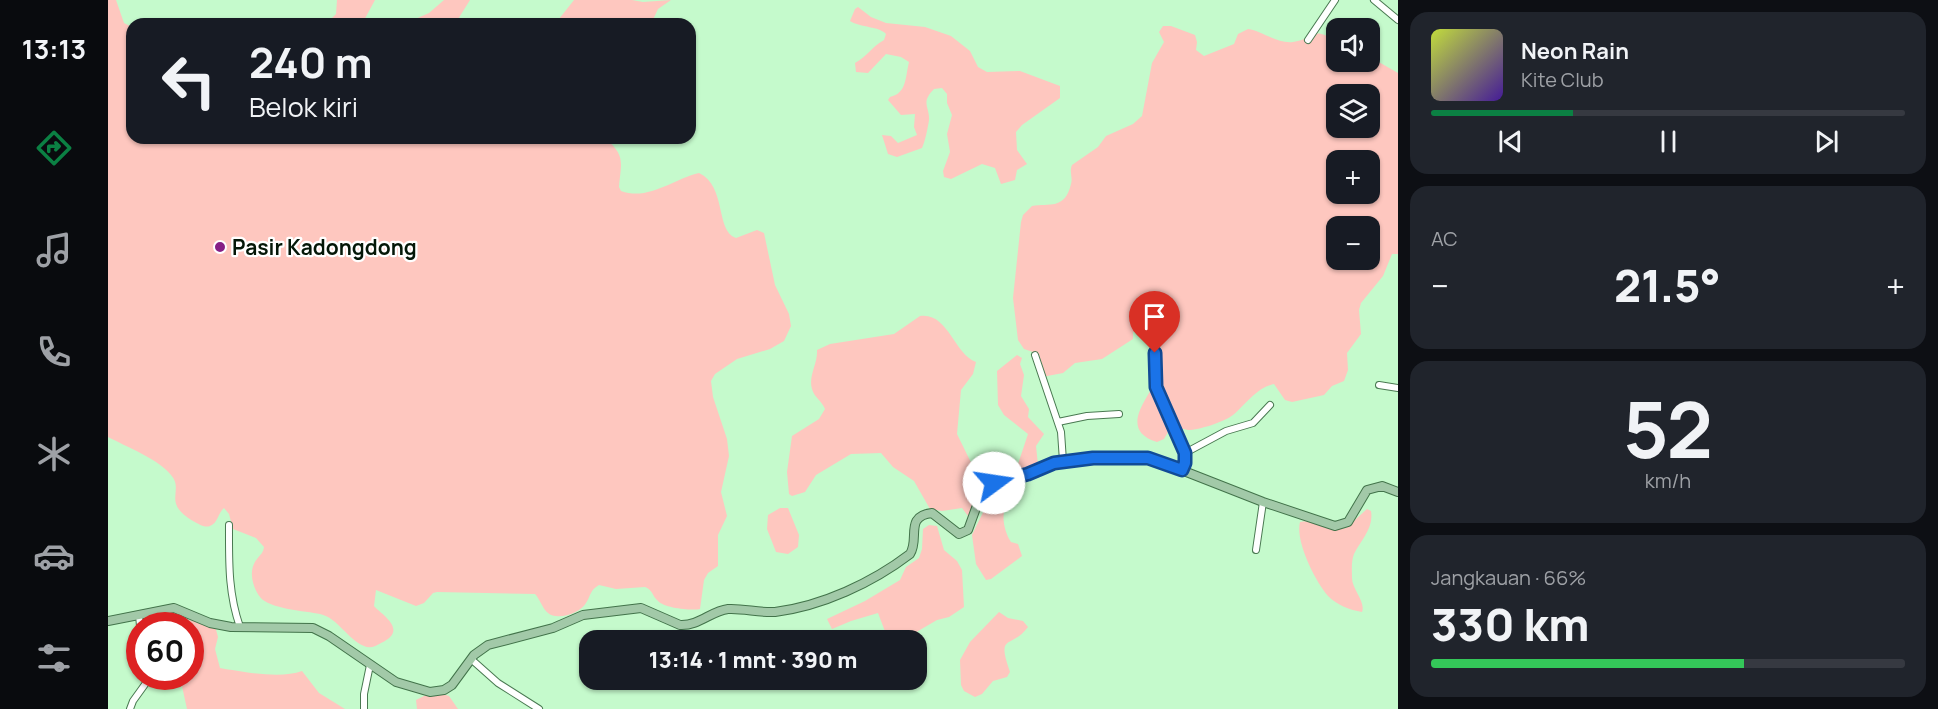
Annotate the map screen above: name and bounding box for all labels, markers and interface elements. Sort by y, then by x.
map controls [1326,18,1380,270]
button: sound [1326,18,1380,72]
text: 13:13 [22,30,86,67]
text: 240 m [249,33,373,91]
text: Neon Rain [1521,36,1629,66]
icon: left [150,42,228,120]
text: Kite Club [1521,66,1604,93]
button: layers [1326,84,1380,138]
text: Belok kiri [249,88,358,125]
icon: previous [1494,125,1527,158]
icon: pause [1652,125,1685,158]
icon: next [1810,125,1843,158]
icon: directions [33,127,75,169]
button: + [1326,150,1380,204]
button: − [1326,216,1380,270]
text: AC [1431,225,1458,252]
icon: music [33,229,75,271]
place label: Pasir Kadongdong [232,233,417,261]
marker: Pasir Kadongdong [213,240,227,254]
text: 21.5° [1614,254,1721,316]
text: − [1431,263,1449,308]
text: + [1886,263,1905,308]
pin [1129,291,1180,353]
icon: arrive [1138,300,1171,333]
icon: phone [33,331,75,373]
text: 52 [1623,375,1713,481]
icon: climate [33,433,75,475]
position arrow [962,451,1026,515]
text: km/h [1645,467,1691,494]
icon: car [33,535,75,577]
text: Jangkauan · 66% [1431,564,1586,591]
text: 330 km [1431,593,1590,655]
speed limit sign: 60 [126,612,204,690]
icon: filters [33,637,75,679]
text: 13:14 · 1 mnt · 390 m [649,645,857,675]

